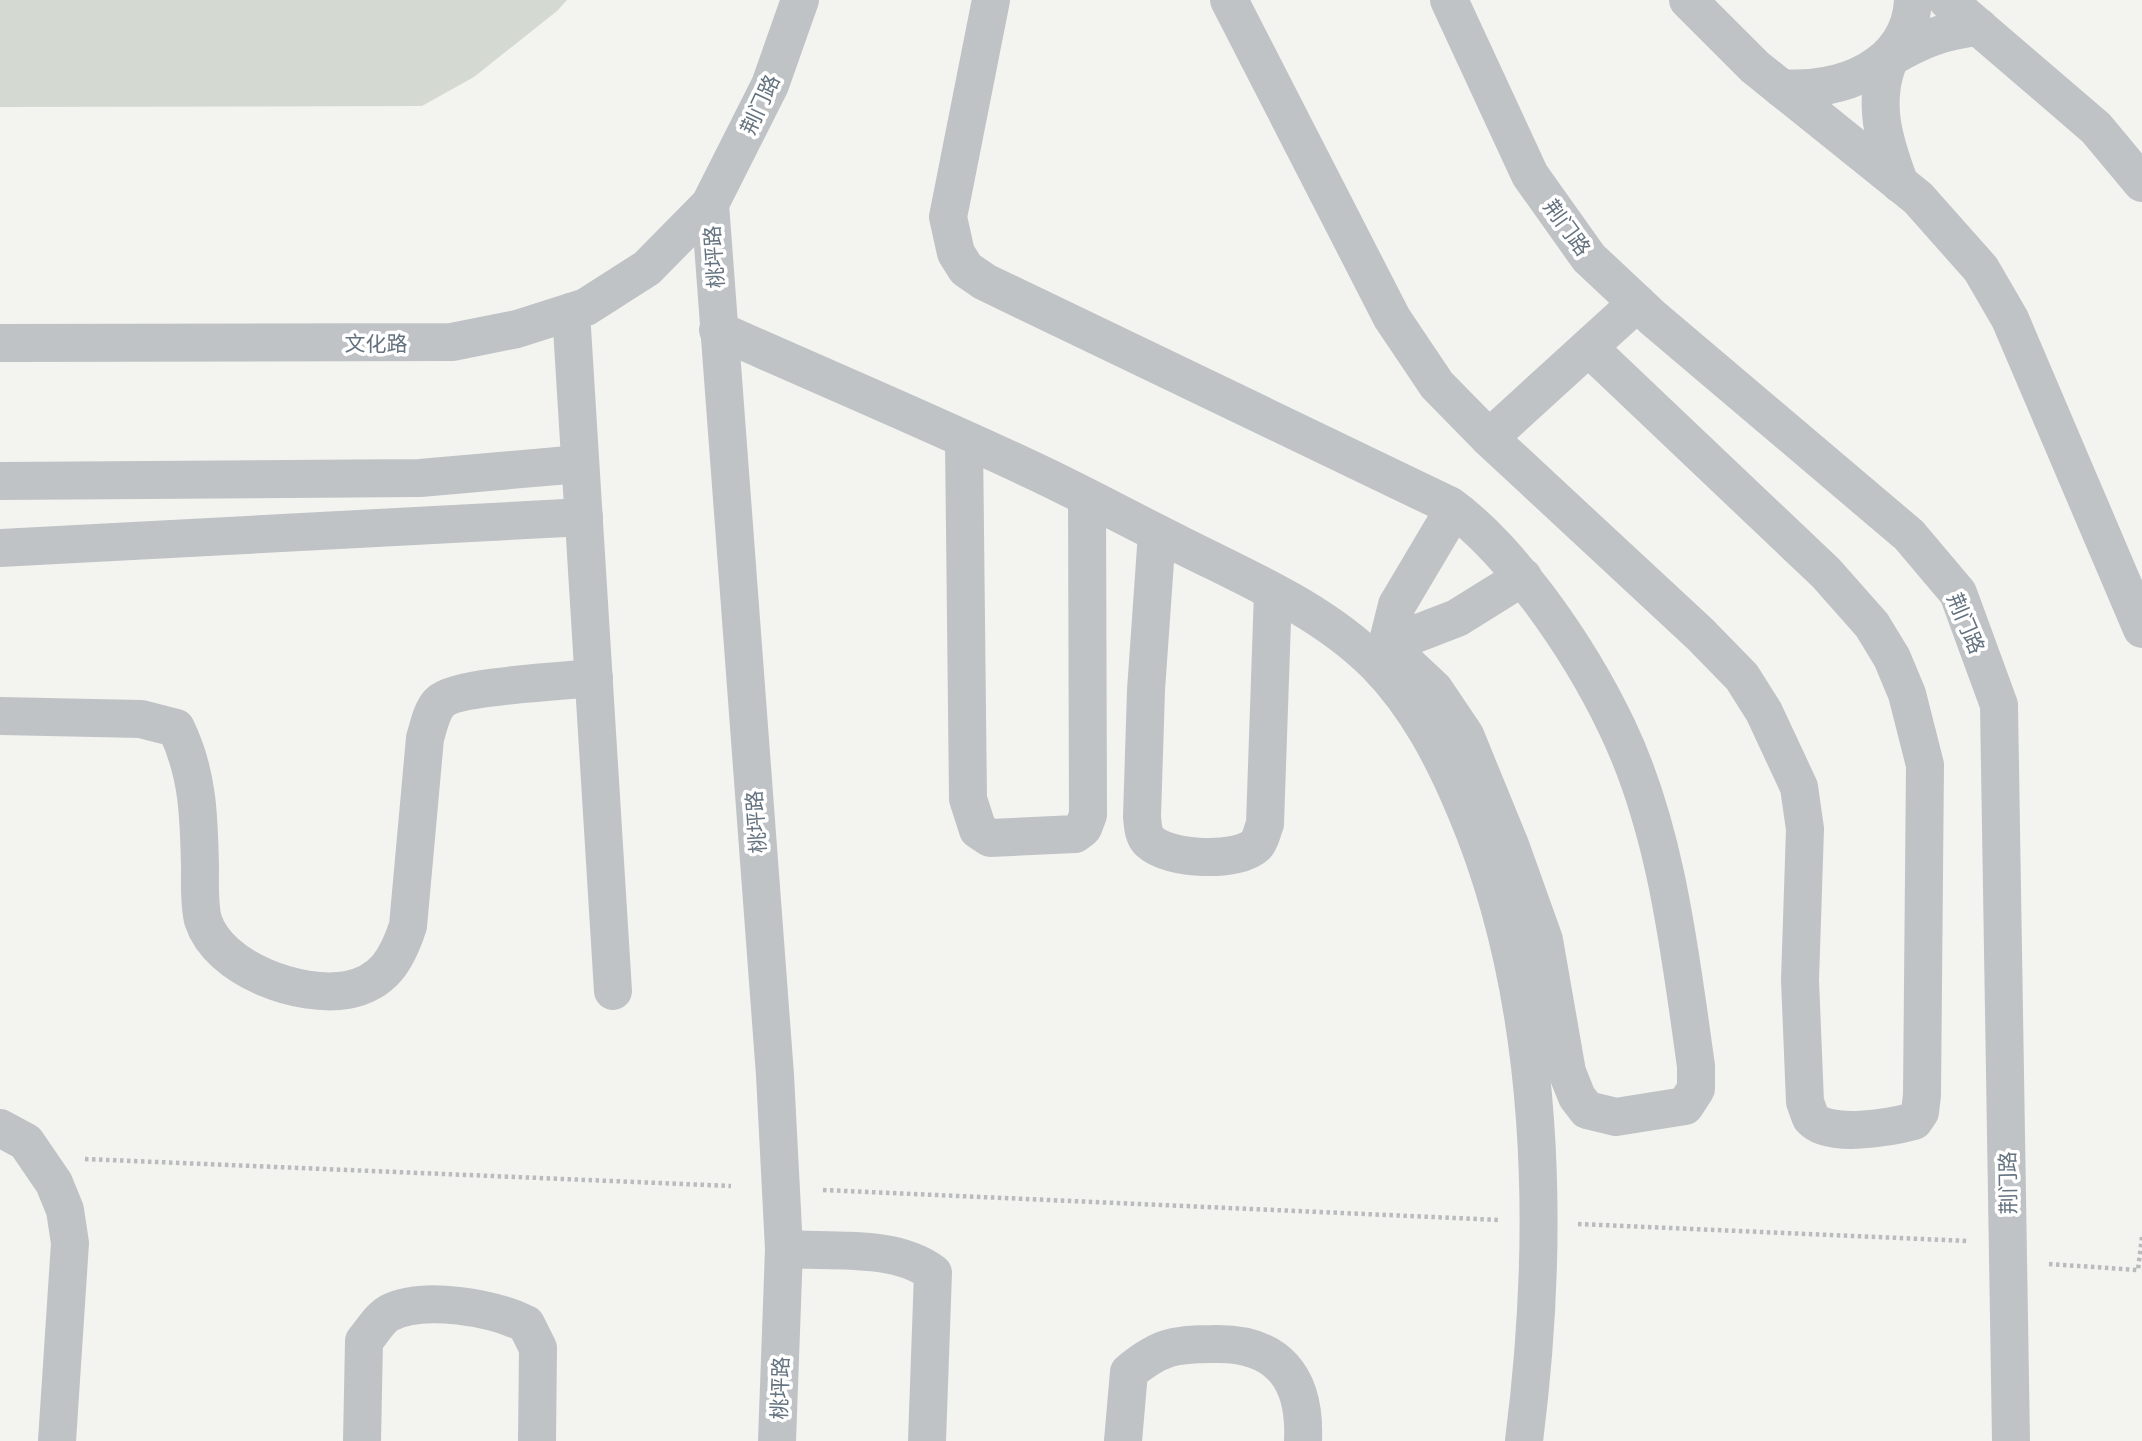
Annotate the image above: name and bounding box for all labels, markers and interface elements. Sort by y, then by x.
street label: 荆门路 [734,70,784,138]
street label: 荆门路 [1539,194,1597,260]
street label: 桃坪路 [698,225,728,289]
street label: 文化路 [345,330,408,355]
street label: 荆门路 [1943,589,1991,657]
street label: 桃坪路 [740,790,770,854]
street label: 荆门路 [1994,1151,2020,1215]
street label: 桃坪路 [765,1356,793,1420]

